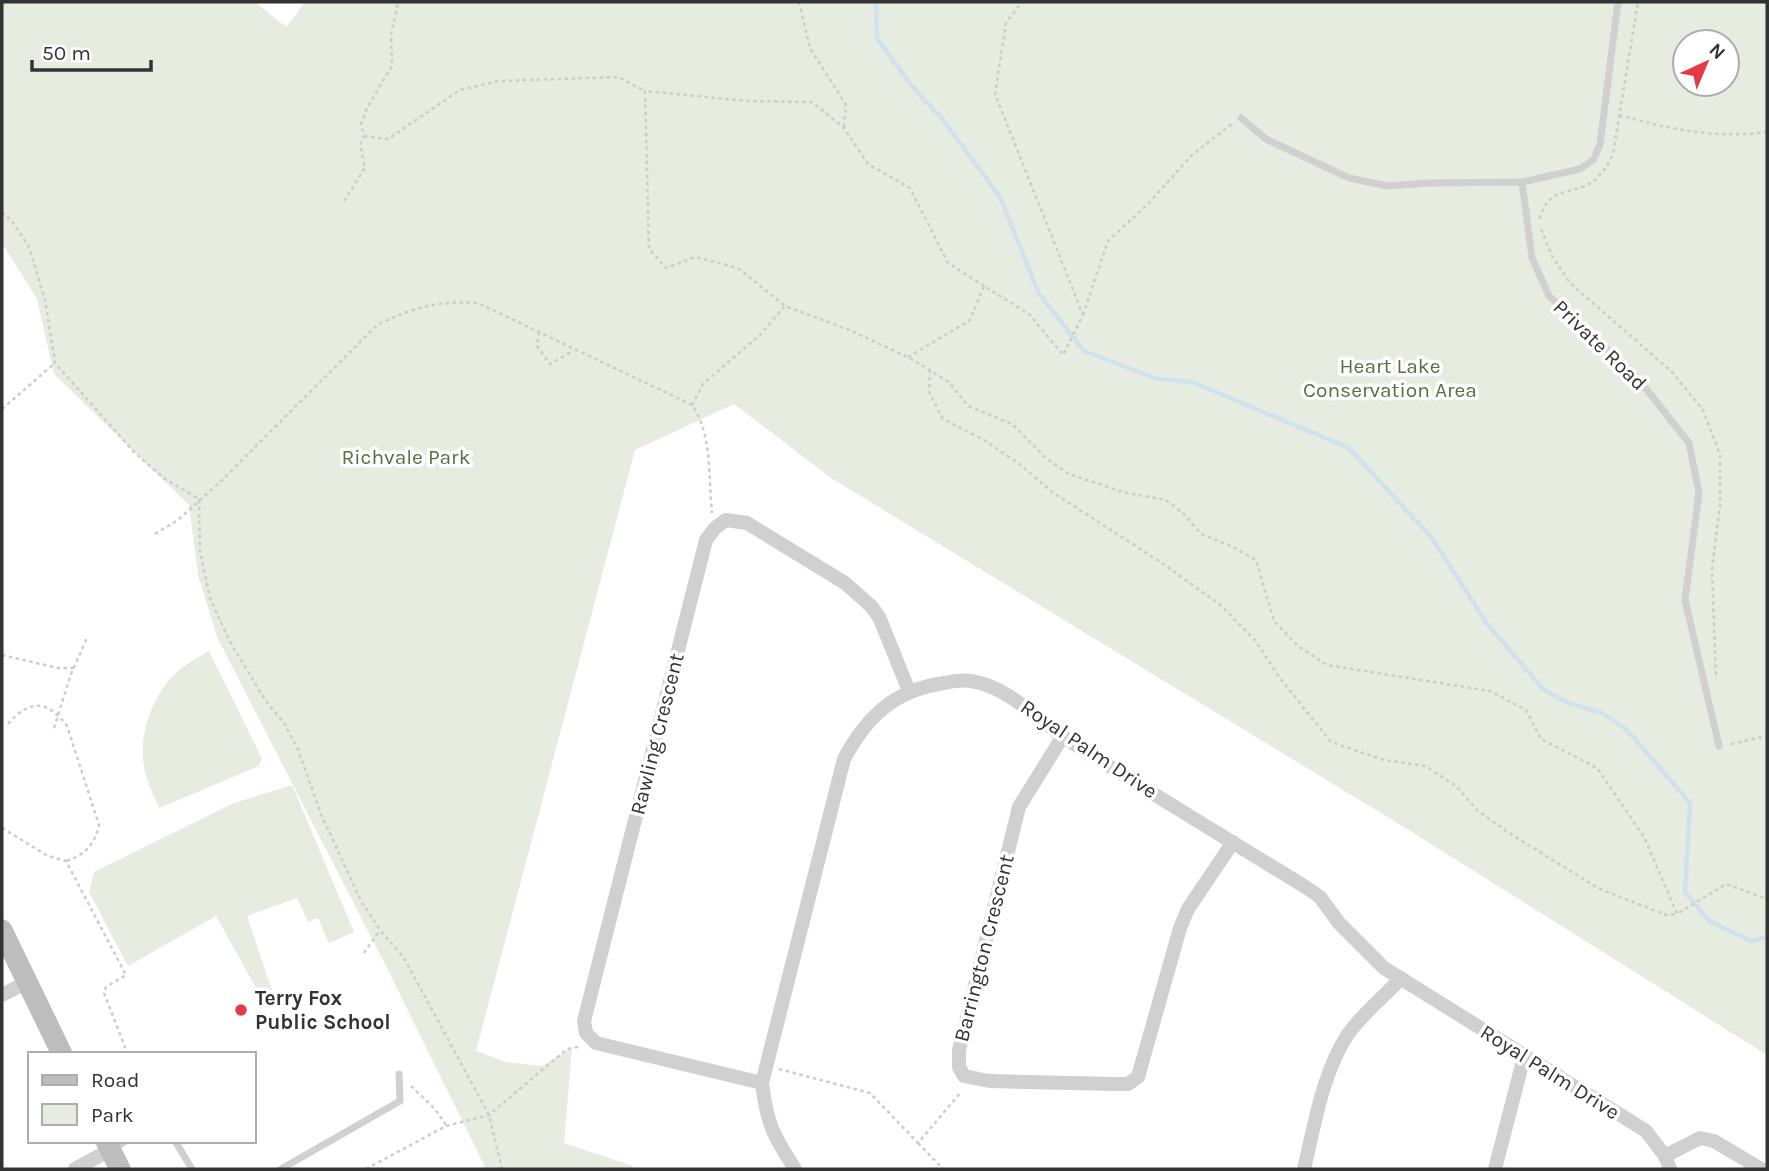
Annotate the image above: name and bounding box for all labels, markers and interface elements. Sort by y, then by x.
scale bar [32,28,150,72]
north arrow [1671,28,1741,98]
text: N [1705,39,1730,64]
text: 50 m [42,41,91,65]
street label: Private Road [1549,295,1651,395]
park label: Heart Lake Conservation Area [1303,354,1477,402]
park label: Richvale Park [341,445,471,469]
street label: Rawling Crescent [625,651,689,817]
street label: Royal Palm Drive [1016,695,1162,803]
street label: Barrington Crescent [949,852,1019,1044]
place label: Terry Fox Public School [255,986,391,1034]
marker: Terry Fox Public School [233,1002,249,1018]
street label: Royal Palm Drive [1476,1020,1624,1124]
legend [28,1052,256,1143]
text: Road [91,1068,139,1092]
text: Park [91,1103,134,1127]

